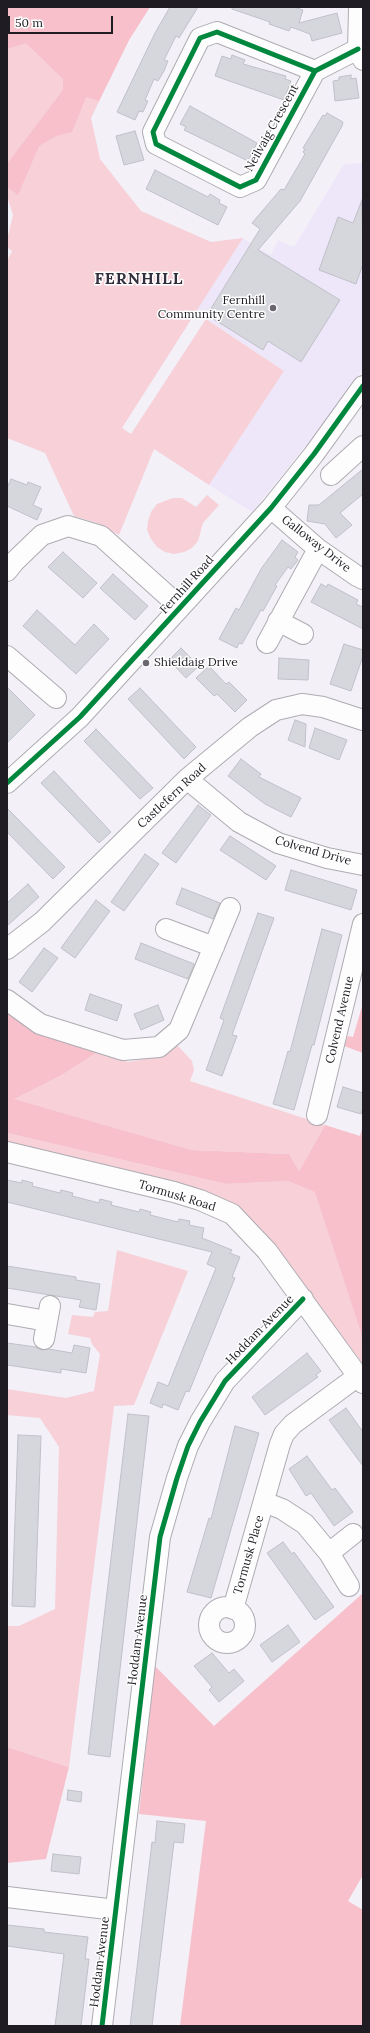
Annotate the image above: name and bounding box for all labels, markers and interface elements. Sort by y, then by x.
scale bar [10,8,115,34]
text: 50 m [15,15,43,30]
street label: Neilvaig Crescent [242,82,302,174]
district label: FERNHILL [95,269,183,289]
place label: Fernhill Community Centre [158,294,265,322]
marker: Fernhill Community Centre [268,303,278,313]
street label: Galloway Drive [279,513,353,575]
street label: Fernhill Road [157,553,217,617]
place label: Shieldaig Drive [154,656,238,670]
marker: Shieldaig Drive [141,658,151,668]
street label: Castlefern Road [135,761,209,831]
street label: Colvend Drive [273,833,353,869]
street label: Colvend Avenue [323,975,357,1065]
street label: Tormusk Road [137,1177,217,1215]
street label: Hoddam Avenue [223,1292,297,1368]
street label: Tormusk Place [231,1514,267,1596]
street label: Hoddam Avenue [125,1594,151,1686]
street label: Hoddam Avenue [87,1916,113,2008]

